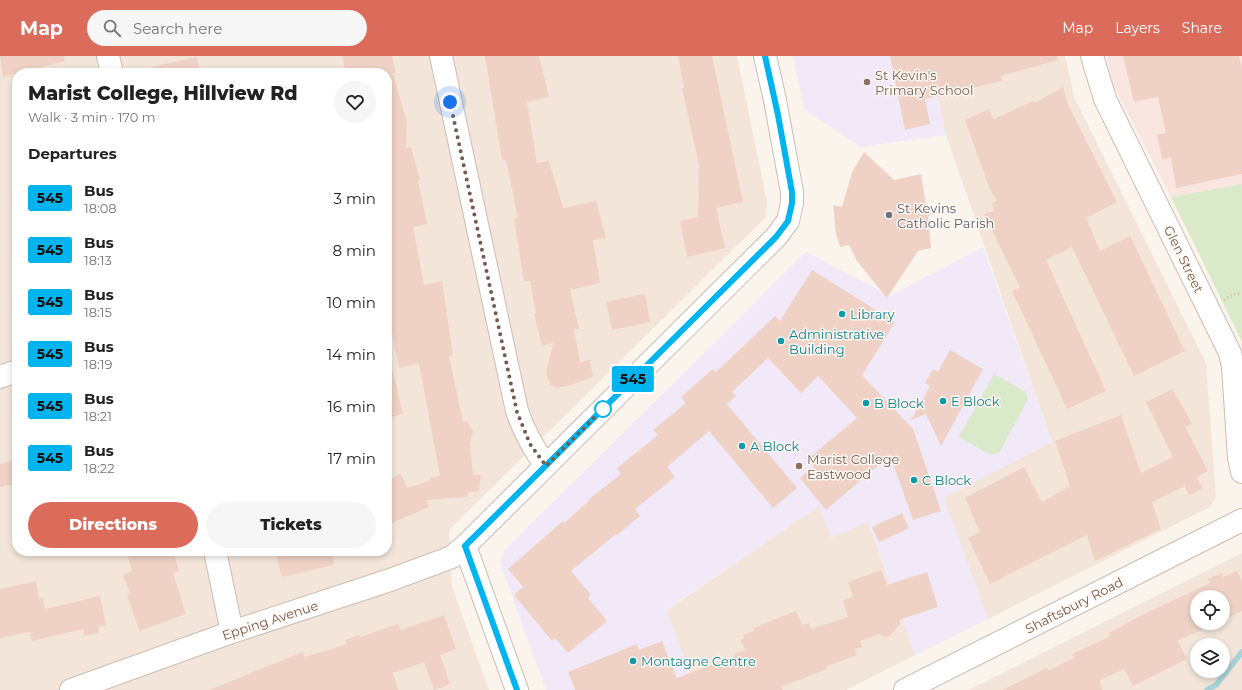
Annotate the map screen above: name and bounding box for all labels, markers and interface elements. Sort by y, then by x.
search box [87,10,367,46]
text: Map [20,17,63,40]
icon: search [101,17,123,39]
text: Search here [133,19,222,38]
text: Map [1062,19,1093,37]
text: Layers [1115,19,1160,37]
text: Share [1182,19,1222,37]
place label: St Kevin's Primary School [875,67,974,98]
marker: St Kevin's Primary School [862,77,872,87]
button: heart [334,81,376,123]
text: Marist College, Hillview Rd [28,82,298,105]
your location [440,92,460,112]
text: Walk · 3 min · 170 m [28,109,156,125]
text: Departures [28,144,117,163]
text: Bus [84,181,114,200]
text: 545 [37,189,63,207]
text: 3 min [334,189,376,208]
text: 18:08 [84,200,117,216]
place label: St Kevins Catholic Parish [897,200,994,231]
marker: St Kevins Catholic Parish [884,210,894,220]
street label: Glen Street [1161,223,1207,295]
text: Bus [84,233,114,252]
text: 545 [37,241,63,259]
text: 8 min [332,241,376,260]
text: 18:13 [84,252,112,268]
text: Bus [84,285,114,304]
text: 545 [37,293,63,311]
text: 10 min [327,293,376,312]
text: 18:15 [84,304,112,320]
place label: Library [850,306,895,322]
marker: Library [837,309,847,319]
place label: Administrative Building [789,326,884,357]
marker: Administrative Building [776,336,786,346]
text: Bus [84,337,114,356]
text: 545 [37,345,63,363]
text: 14 min [327,345,376,364]
text: 18:19 [84,356,112,372]
line badge: 545 [610,366,656,392]
text: 545 [620,370,646,388]
text: Bus [84,389,114,408]
place label: E Block [951,393,1000,409]
place label: B Block [874,395,924,411]
marker: E Block [938,396,948,406]
text: 545 [37,397,63,415]
text: 16 min [327,397,376,416]
marker: B Block [861,398,871,408]
unlabelled marker [594,400,612,418]
text: 18:21 [84,408,112,424]
place label: A Block [750,438,799,454]
text: Bus [84,441,114,460]
marker: A Block [737,441,747,451]
text: 545 [37,449,63,467]
text: 17 min [328,449,376,468]
place label: Marist College Eastwood [807,451,900,482]
text: 18:22 [84,460,115,476]
marker: Marist College Eastwood [794,461,804,471]
place label: C Block [922,472,971,488]
marker: C Block [909,475,919,485]
button: Directions [28,502,198,548]
button: Tickets [206,502,376,548]
street label: Shaftsbury Road [1022,573,1126,637]
map controls [1190,590,1230,678]
button: locate [1190,590,1230,630]
street label: Epping Avenue [220,597,320,643]
button: layers [1190,638,1230,678]
place label: Montagne Centre [641,653,756,669]
marker: Montagne Centre [628,656,638,666]

